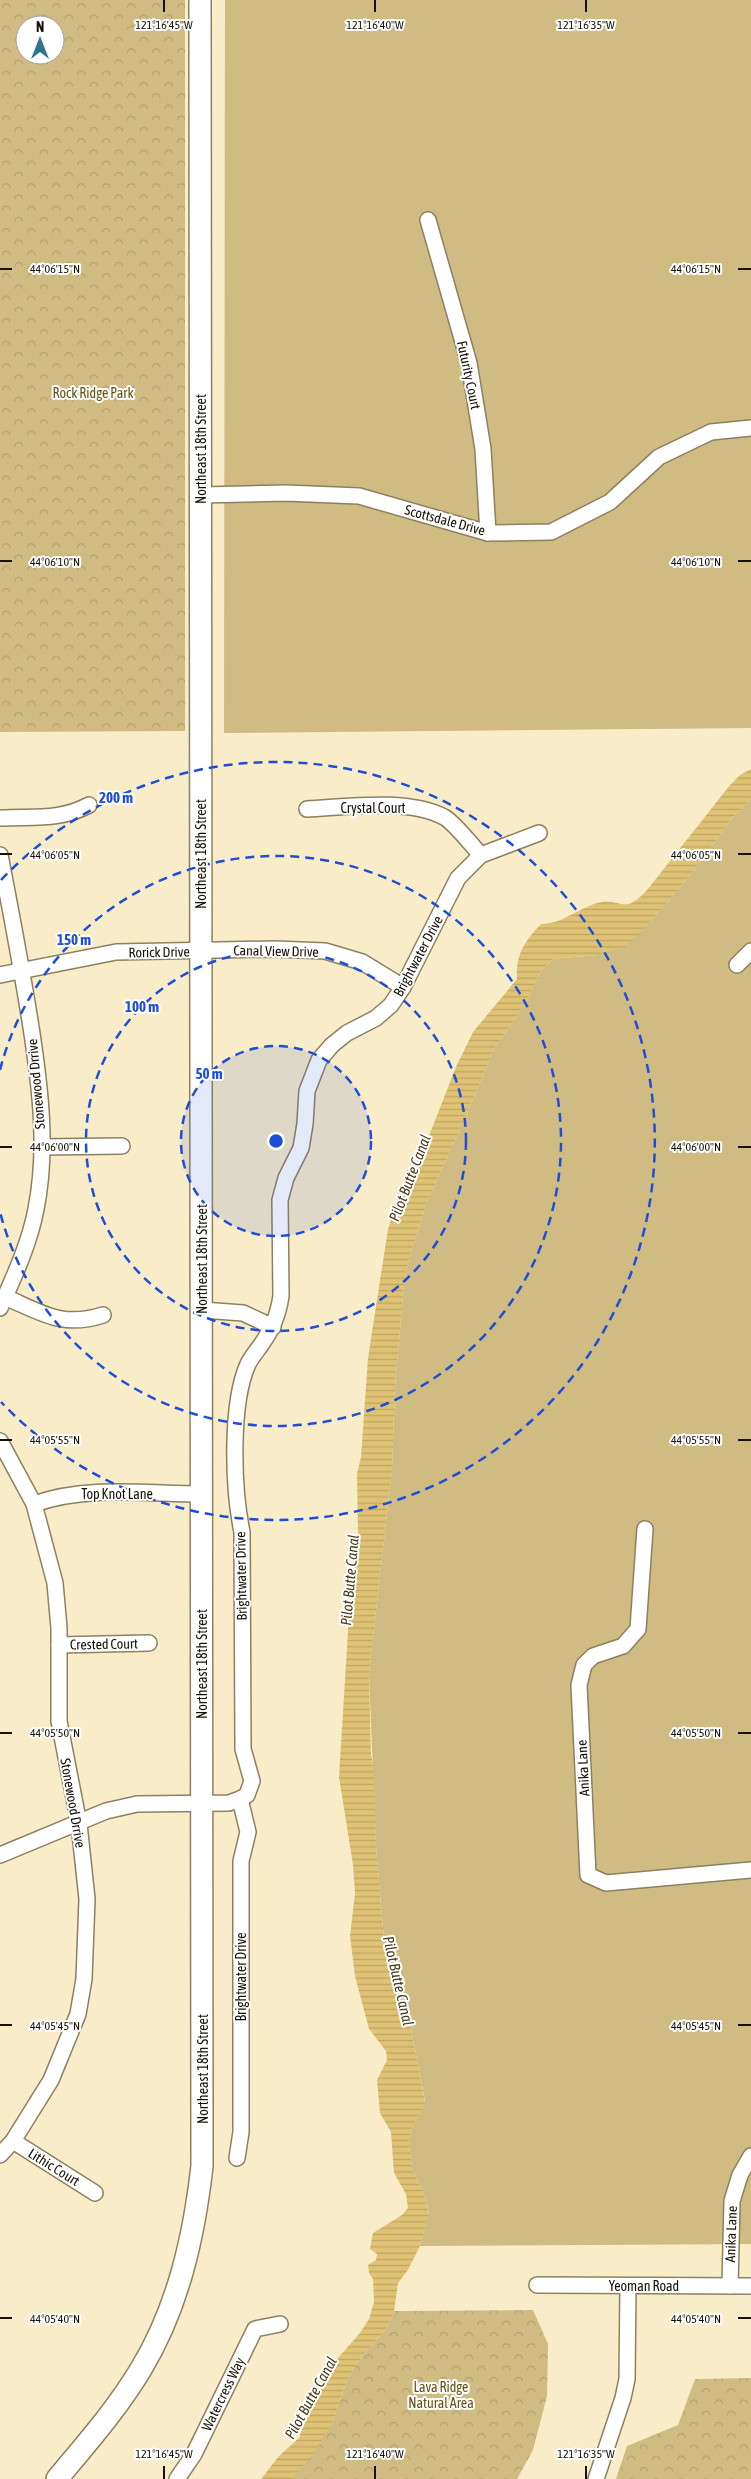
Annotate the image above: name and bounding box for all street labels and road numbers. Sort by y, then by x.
street label: Futurity Court [454,339,484,411]
street label: Northeast 18th Street [193,394,209,504]
street label: Scottsdale Drive [403,502,487,538]
street label: Northeast 18th Street [193,799,209,909]
street label: Crystal Court [341,800,405,816]
street label: Brightwater Drive [390,913,446,999]
street label: Canal View Drive [233,942,319,960]
street label: Rorick Drive [128,943,190,961]
street label: Stonewood Drrive [24,1038,48,1130]
street label: Northeast 18th Street [194,1204,210,1314]
street label: Top Knot Lane [81,1486,153,1502]
street label: Brightwater Drive [232,1531,250,1621]
street label: Northeast 18th Street [194,1609,210,1719]
street label: Crested Court [70,1635,138,1653]
street label: Anika Lane [574,1739,592,1797]
street label: Stonewood Drrive [57,1757,89,1849]
street label: Brightwater Drive [233,1932,249,2022]
street label: Northeast 18th Street [195,2014,211,2124]
street label: Lithic Court [25,2145,83,2189]
street label: Anika Lane [722,2205,740,2263]
street label: Yeoman Road [609,2278,679,2294]
street label: Watercress Way [198,2354,248,2434]

